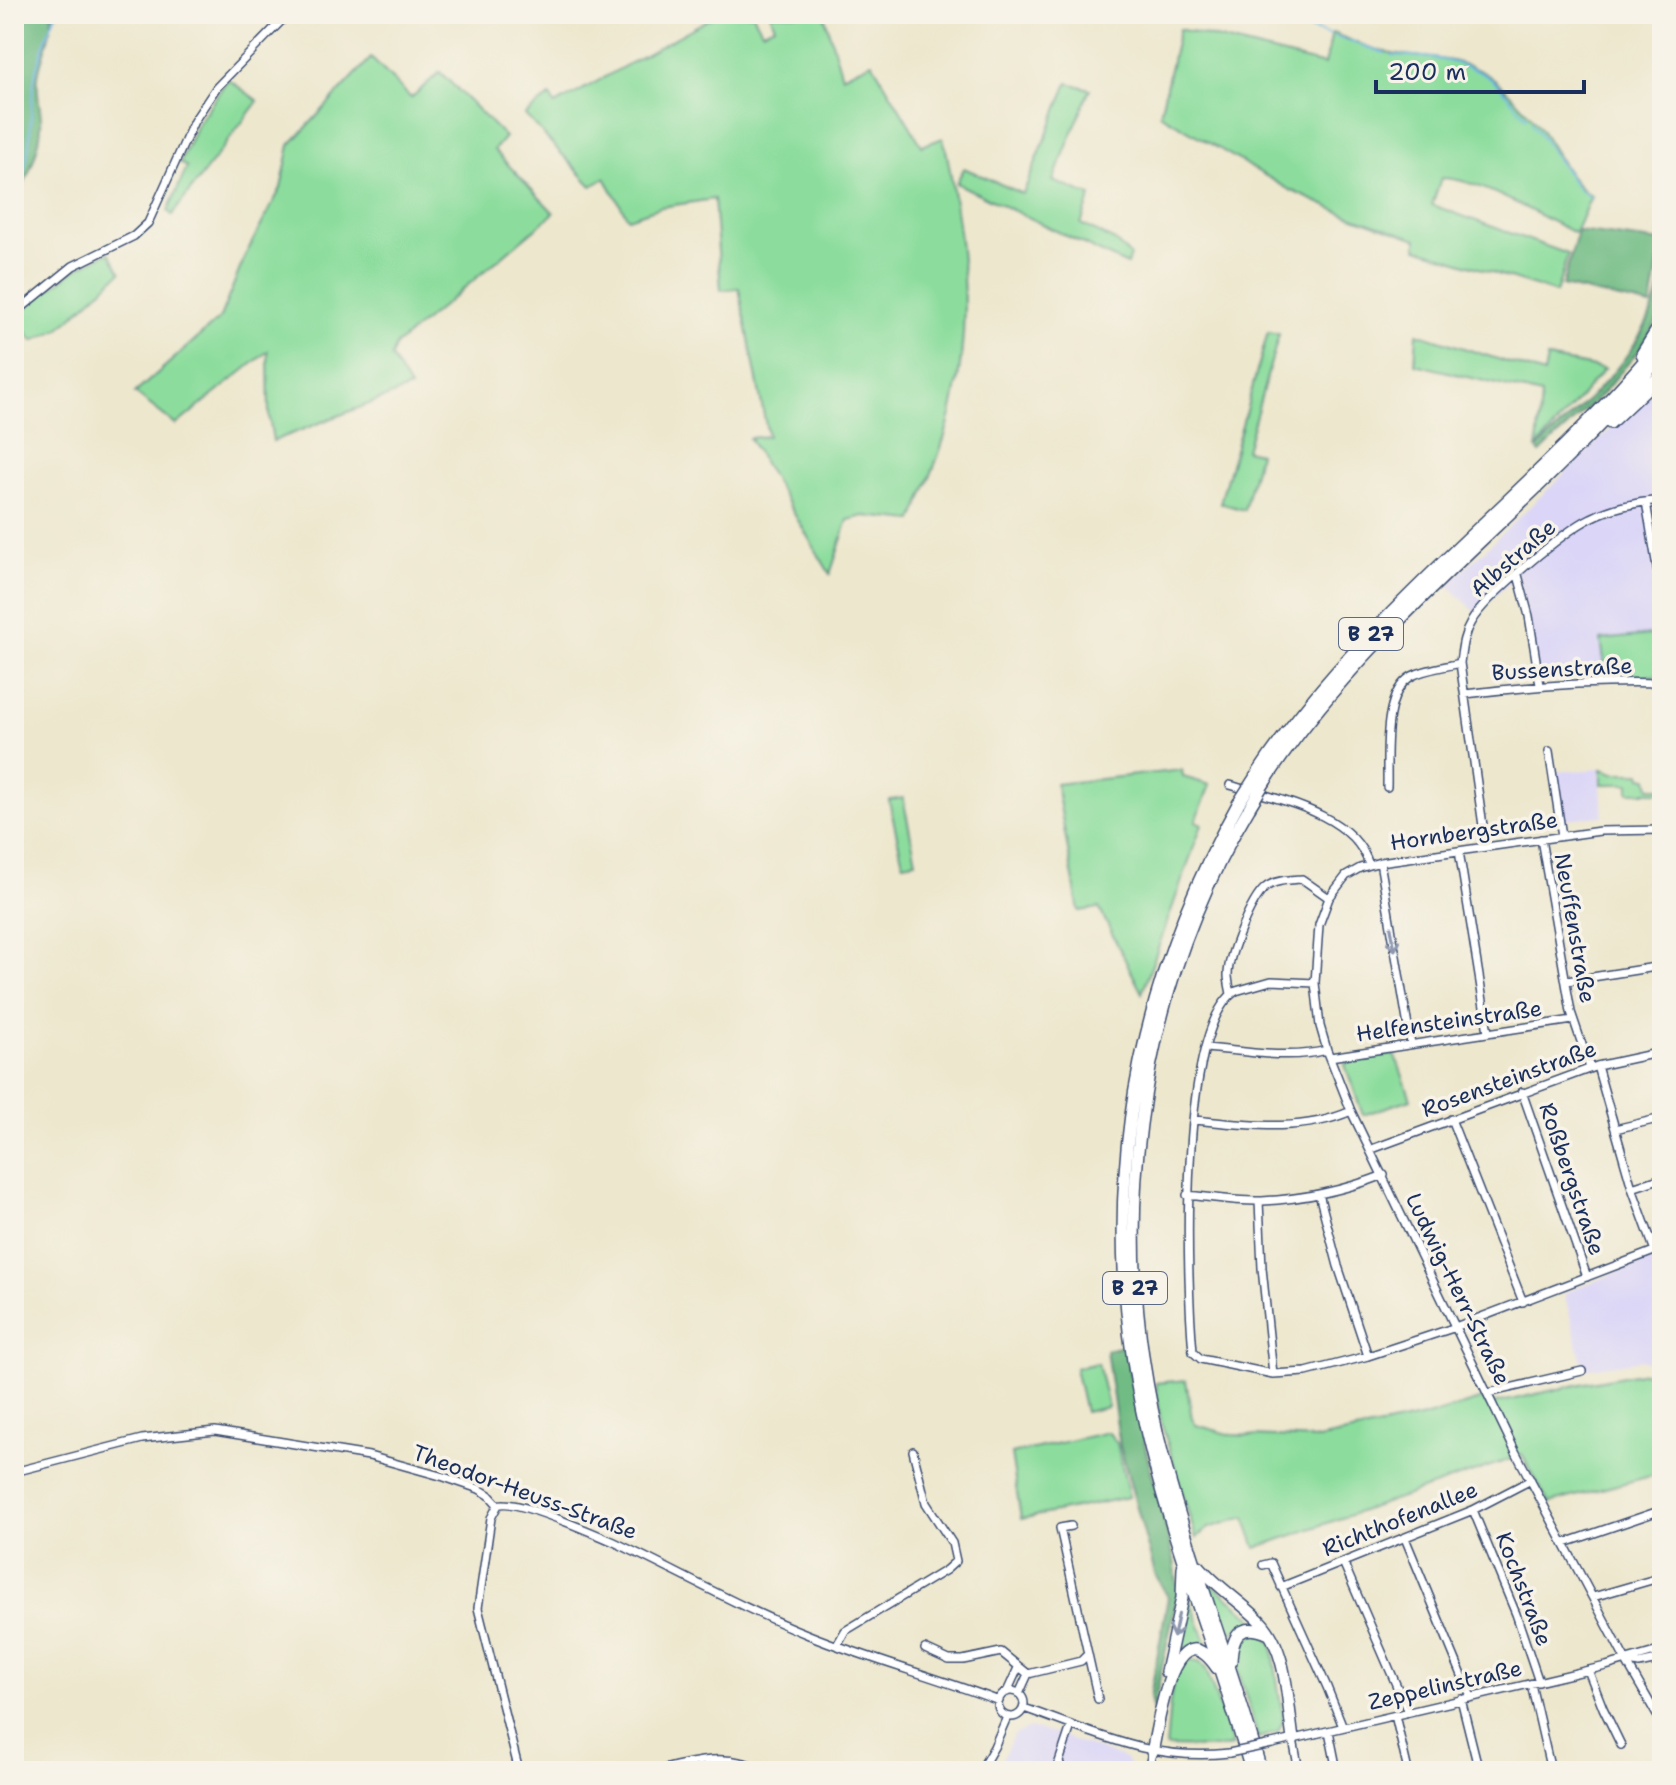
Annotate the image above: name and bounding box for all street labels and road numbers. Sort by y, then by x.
street label: Albstraße [1464,513,1562,603]
road number: B 27 [1339,618,1403,650]
street label: Bussenstraße [1491,651,1633,687]
street label: Hornbergstraße [1388,805,1560,857]
street label: Neuffenstraße [1548,851,1602,1005]
street label: Helfensteinstraße [1354,994,1544,1048]
street label: Rosensteinstraße [1418,1034,1600,1124]
street label: Roßbergstraße [1532,1099,1612,1259]
street label: Ludwig-Herr-Straße [1399,1188,1517,1390]
road number: B 27 [1103,1272,1167,1304]
street label: Theodor-Heuss-Straße [409,1438,641,1546]
street label: Richthofenallee [1318,1475,1482,1563]
street label: Kochstraße [1489,1528,1559,1650]
street label: Zeppelinstraße [1365,1653,1525,1717]

